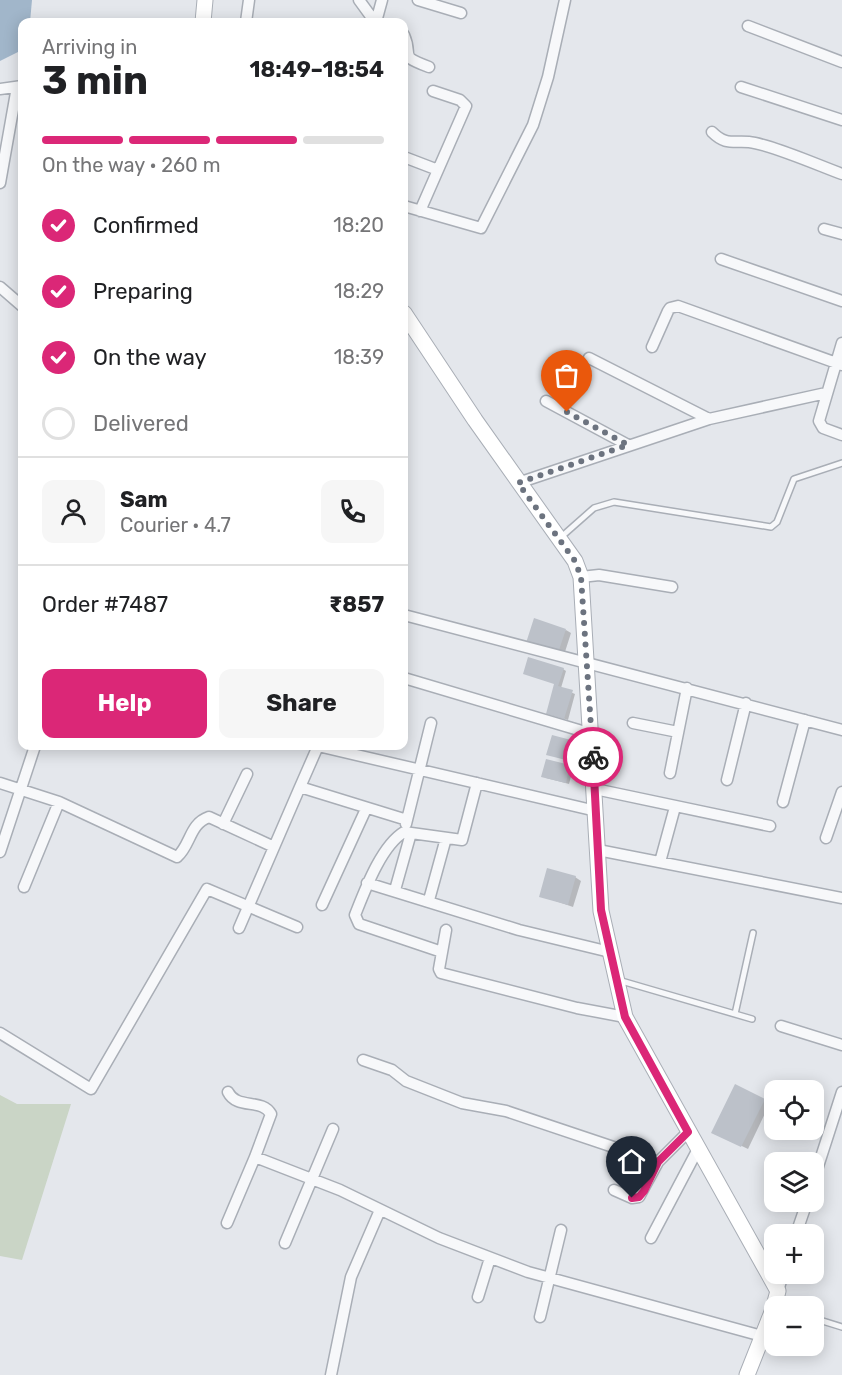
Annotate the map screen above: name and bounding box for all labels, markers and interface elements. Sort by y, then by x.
text: Arriving in [42,35,137,59]
text: 18:49–18:54 [249,56,384,83]
text: 3 min [42,58,148,104]
text: On the way · 260 m [42,153,220,177]
icon: check [42,209,75,242]
text: Confirmed [93,212,199,239]
text: 18:20 [333,213,384,237]
icon: check [42,275,75,308]
text: Preparing [93,278,193,305]
text: 18:29 [334,279,384,303]
icon: check [42,341,75,374]
text: On the way [93,344,207,371]
text: 18:39 [334,345,384,369]
pin [541,350,592,412]
icon: bag [550,359,583,392]
text: Delivered [93,410,189,437]
button: person [42,480,105,543]
button: phone [321,480,384,543]
text: Sam [120,486,168,513]
text: Courier · 4.7 [120,513,231,537]
text: Order #7487 [42,591,168,618]
text: ₹857 [329,591,384,618]
button: Help [42,669,207,738]
button: Share [219,669,384,738]
courier [563,727,623,787]
icon: bike [577,741,610,774]
map controls [764,1080,824,1356]
button: locate [764,1080,824,1140]
pin [606,1136,657,1198]
icon: home [615,1145,648,1178]
button: layers [764,1152,824,1212]
button: + [764,1224,824,1284]
button: − [764,1296,824,1356]

